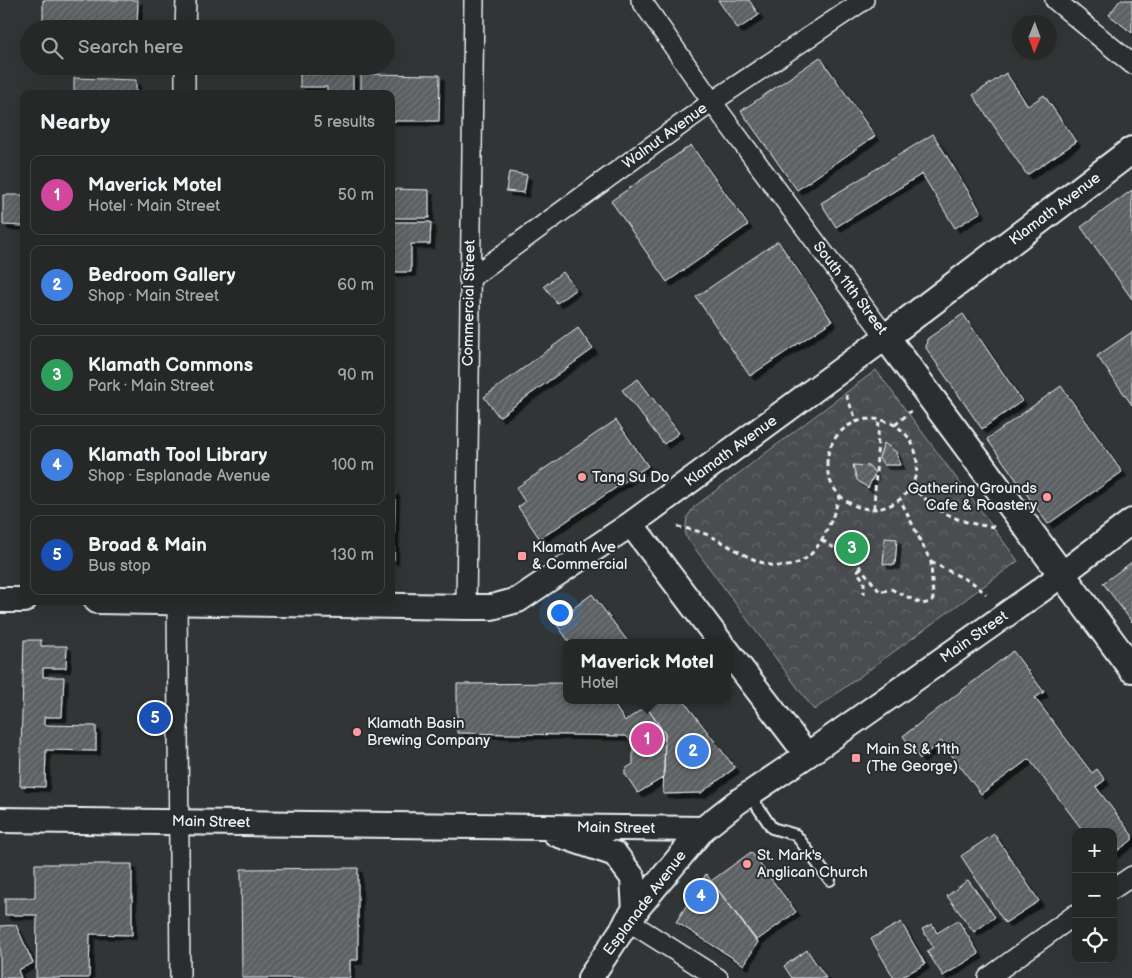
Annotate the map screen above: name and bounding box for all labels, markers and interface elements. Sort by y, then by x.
north arrow [1012,15,1057,60]
search box [20,20,395,75]
icon: search [38,34,66,62]
text: Search here [78,36,183,59]
street label: Walnut Avenue [619,99,711,173]
text: Nearby [40,110,110,135]
text: 5 results [313,113,375,132]
street label: Klamath Avenue [1006,168,1105,250]
text: Maverick Motel [88,174,222,197]
text: 1 [54,186,60,205]
text: 50 m [338,186,374,205]
text: Hotel · Main Street [88,197,220,216]
street label: South 11th Street [809,237,892,339]
street label: Commercial Street [458,239,480,366]
text: Bedroom Gallery [88,264,236,287]
text: 2 [52,276,62,295]
text: 60 m [337,276,374,295]
text: Shop · Main Street [88,287,219,306]
text: Klamath Commons [88,354,253,377]
text: 3 [52,366,62,385]
text: 90 m [338,366,374,385]
text: Park · Main Street [88,377,214,396]
street label: Klamath Avenue [681,411,781,491]
text: Klamath Tool Library [88,444,267,467]
text: 4 [52,456,62,475]
text: 100 m [331,456,374,475]
text: Shop · Esplanade Avenue [88,467,270,486]
place label: Tang Su Do [592,468,670,487]
marker: Tang Su Do [576,471,588,483]
place label: Gathering Grounds Cafe & Roastery [908,479,1038,515]
marker: Gathering Grounds Cafe & Roastery [1041,491,1053,503]
pin: 3 [836,529,868,567]
text: Broad & Main [88,534,207,557]
place label: Klamath Ave & Commercial [532,538,627,574]
text: 5 [52,546,62,565]
text: 130 m [331,546,374,565]
marker: Klamath Ave & Commercial [516,550,528,562]
text: Bus stop [88,557,151,576]
your location [547,600,573,626]
street label: Main Street [936,607,1012,667]
popup [563,639,731,704]
text: Maverick Motel [580,651,714,674]
text: Hotel [580,674,618,693]
pin: 5 [139,699,171,737]
place label: Klamath Basin Brewing Company [367,714,490,750]
pin: 1 [631,720,663,758]
marker: Klamath Basin Brewing Company [351,726,363,738]
pin: 2 [677,732,709,770]
place label: Main St & 11th (The George) [866,740,959,776]
marker: Main St & 11th (The George) [850,752,862,764]
street label: Main Street [172,812,251,832]
street label: Main Street [577,818,656,838]
map controls [1072,828,1117,963]
button: + [1072,828,1117,873]
place label: St. Mark's Anglican Church [757,846,868,882]
street label: Esplanade Avenue [599,847,691,959]
marker: St. Mark's Anglican Church [741,858,753,870]
button: − [1072,873,1117,918]
pin: 4 [685,877,717,915]
button: locate [1072,918,1117,963]

